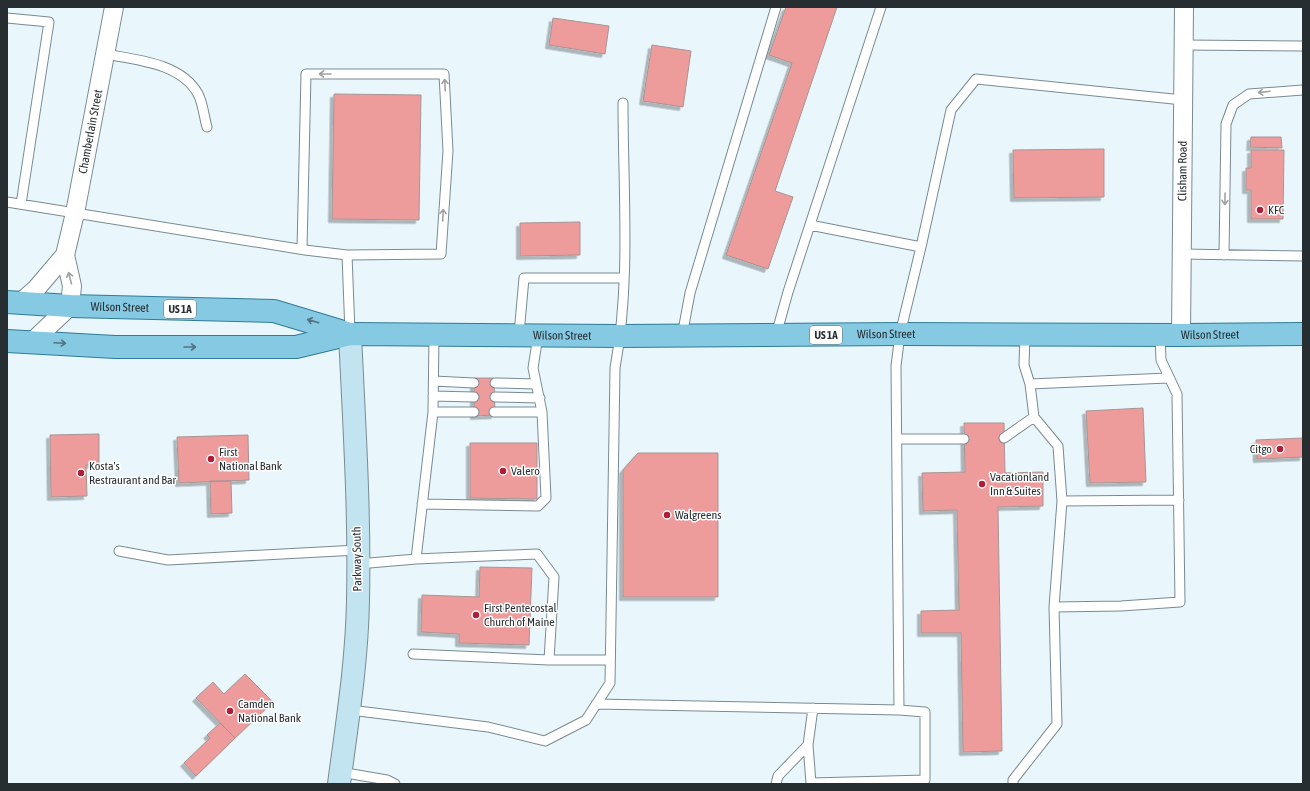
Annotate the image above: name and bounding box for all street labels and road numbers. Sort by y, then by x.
street label: Chamberlain Street [76,88,105,175]
street label: Clisham Road [1175,141,1190,201]
street label: Wilson Street [90,300,150,315]
road number: US 1A [164,300,196,318]
road number: US 1A [810,326,842,344]
street label: Wilson Street [857,327,916,341]
street label: Wilson Street [533,328,592,343]
street label: Wilson Street [1181,328,1240,342]
street label: Parkway South [349,526,365,592]

